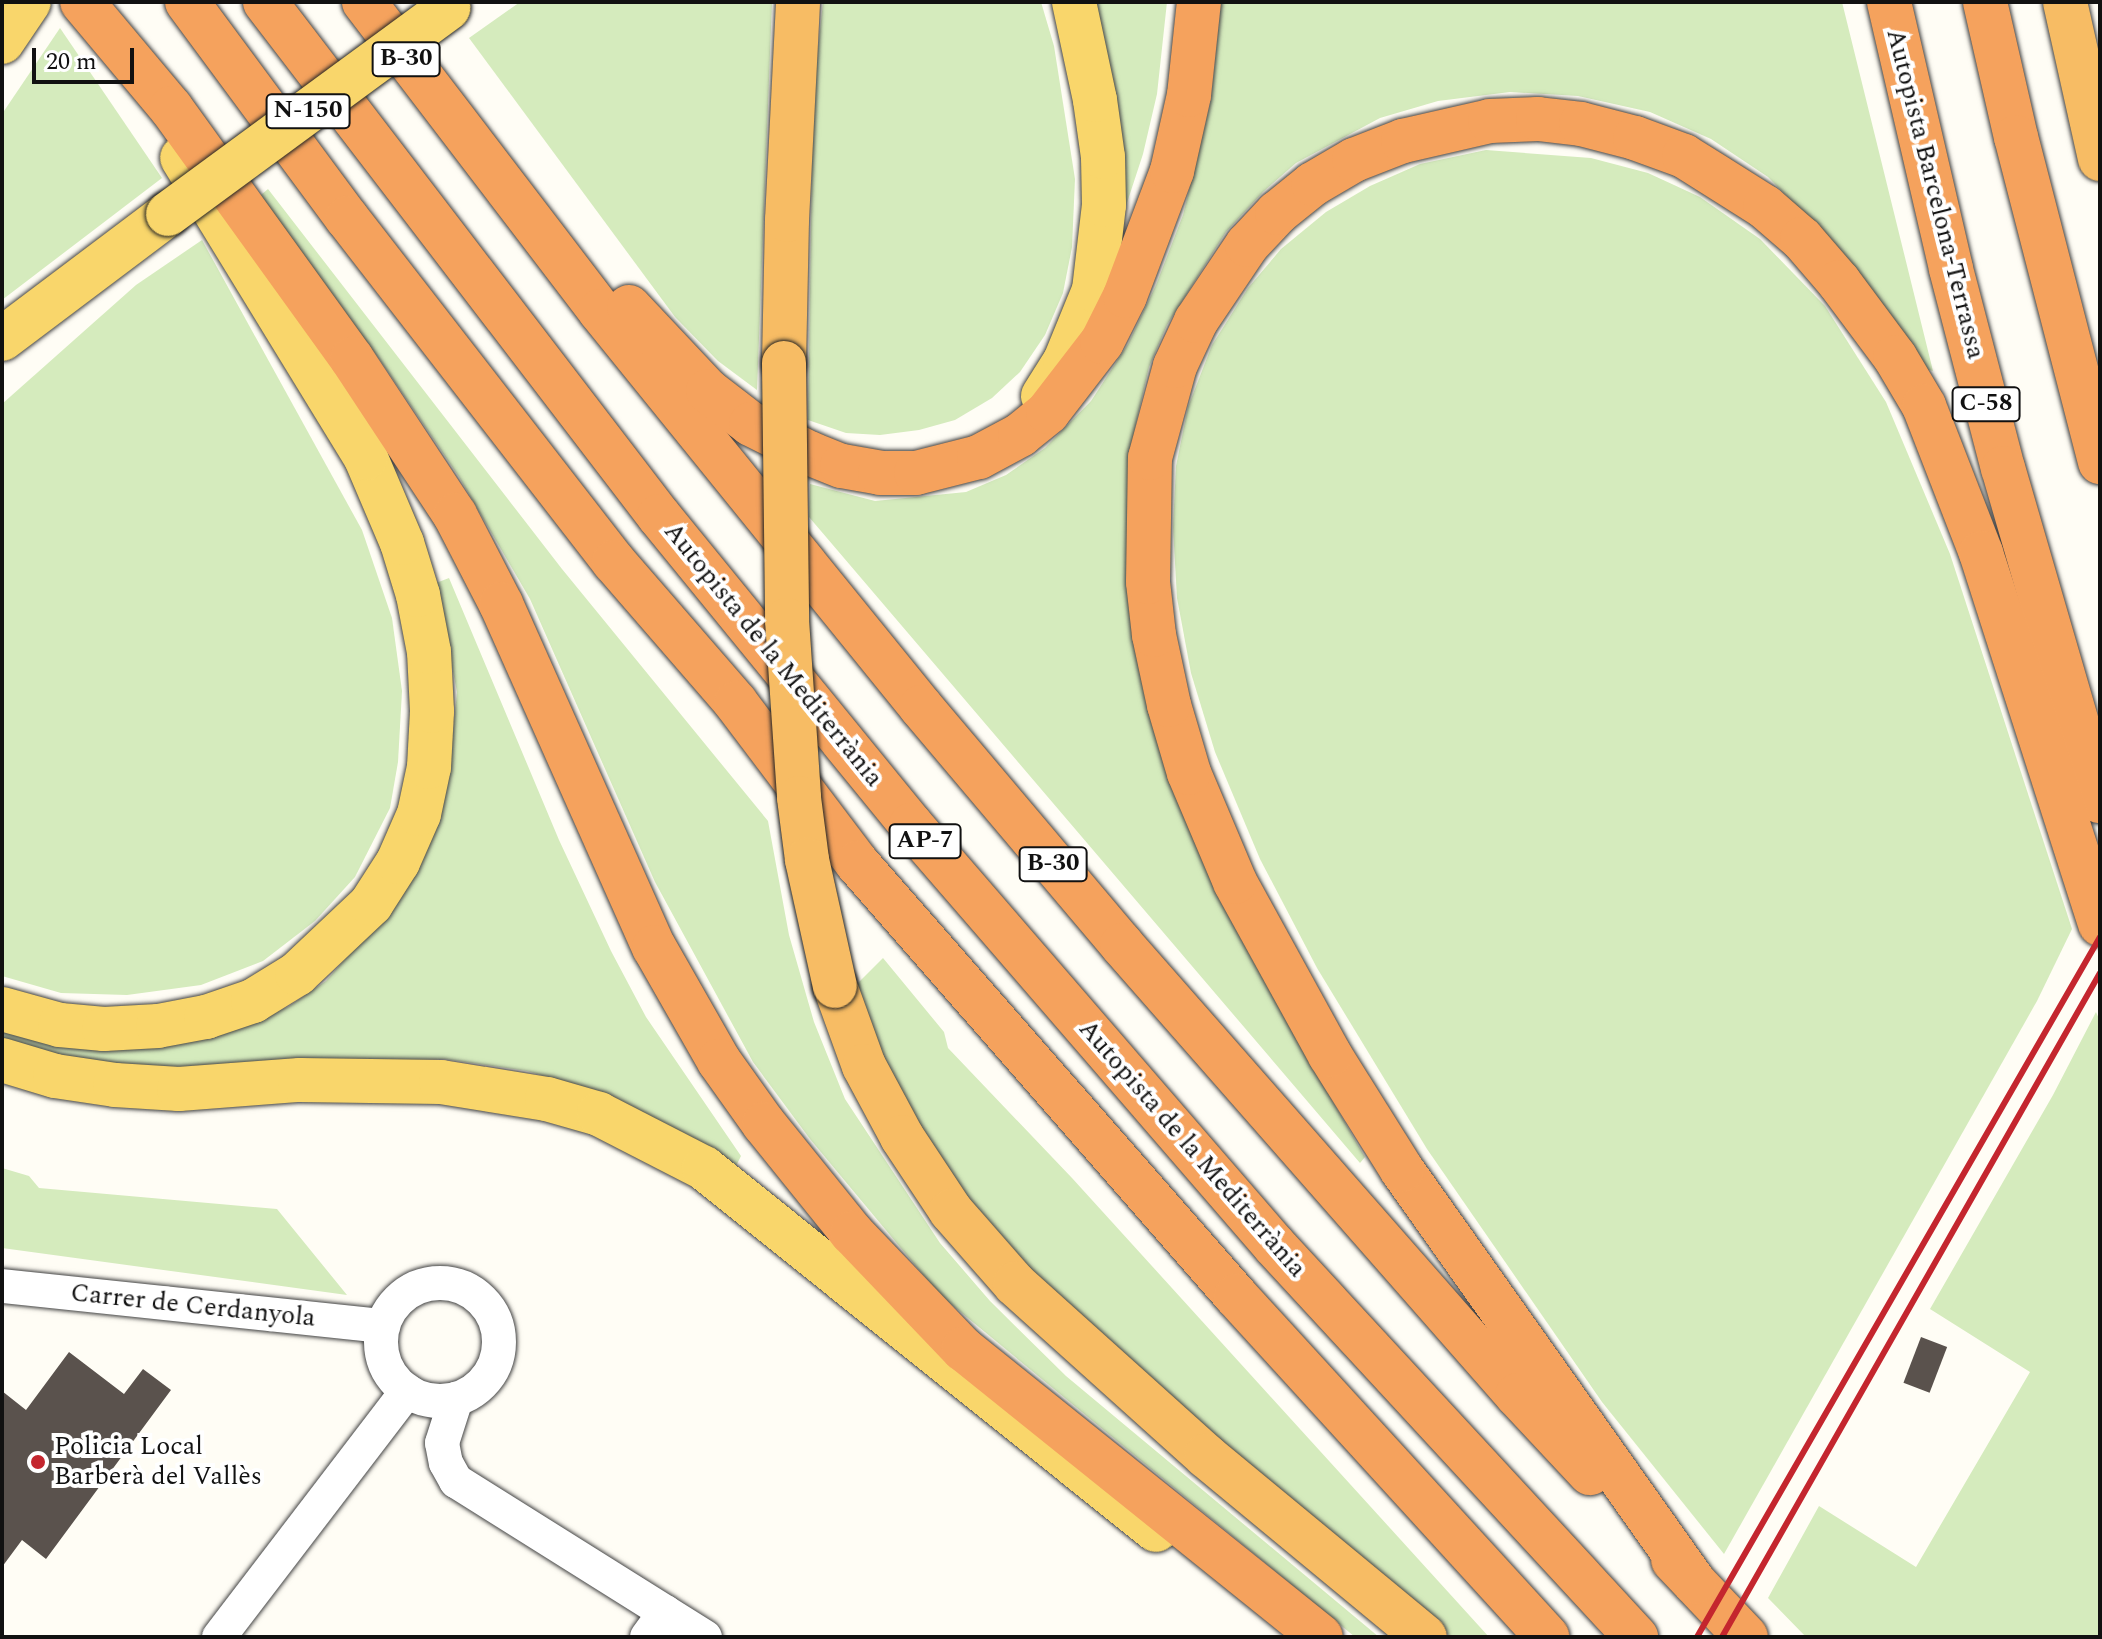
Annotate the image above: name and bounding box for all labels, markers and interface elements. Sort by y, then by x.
street label: Autopista Barcelona-Terrassa [1879,26,1991,362]
scale bar [36,32,138,82]
road number: B-30 [370,39,442,79]
text: 20 m [46,44,97,80]
road number: N-150 [264,91,352,131]
road number: C-58 [1950,384,2022,424]
street label: Autopista de la Mediterrània [657,517,889,793]
road number: AP-7 [887,821,963,861]
road number: B-30 [1017,844,1089,884]
street label: Autopista de la Mediterrània [1072,1014,1312,1284]
street label: Carrer de Cerdanyola [69,1278,317,1334]
place label: Policia Local Barberà del Vallès [54,1431,262,1492]
marker: Policia Local Barberà del Vallès [29,1453,47,1471]

